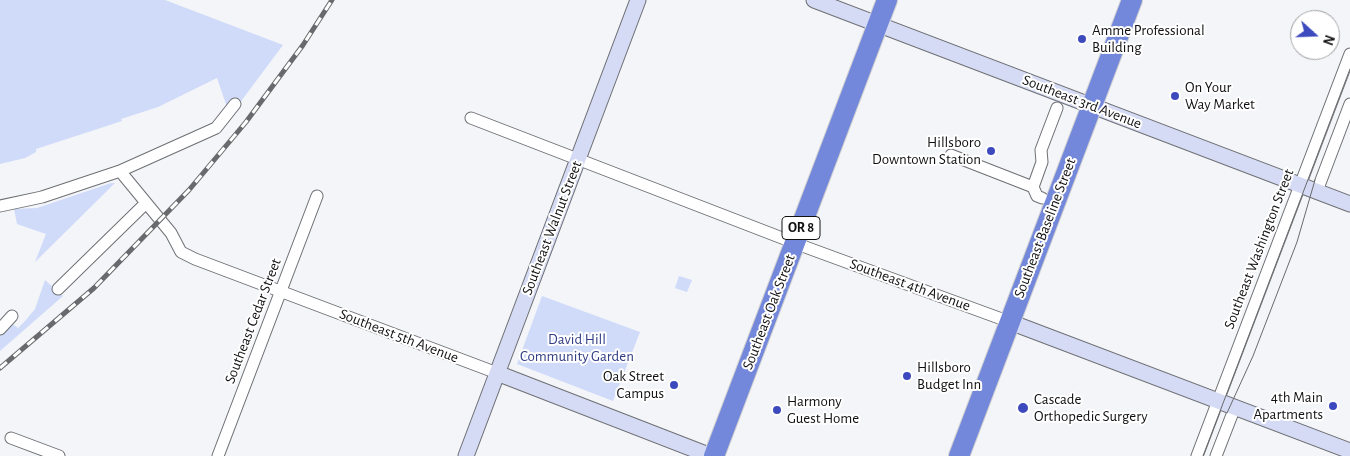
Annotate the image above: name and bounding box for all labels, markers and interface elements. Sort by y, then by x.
north arrow [1290,10,1340,60]
place label: Amme Professional Building [1092,21,1205,56]
marker: Amme Professional Building [1076,33,1088,45]
text: N [1320,33,1336,47]
street label: Southeast 3rd Avenue [1020,71,1144,133]
place label: On Your Way Market [1185,78,1255,113]
marker: On Your Way Market [1169,90,1181,102]
place label: Hillsboro Downtown Station [872,133,981,168]
marker: Hillsboro Downtown Station [985,145,997,157]
street label: Southeast Baseline Street [1010,156,1080,300]
street label: Southeast Walnut Street [518,158,586,298]
street label: Southeast Washington Street [1220,166,1298,332]
road number: OR 8 [782,217,820,240]
street label: Southeast Oak Street [739,252,799,372]
street label: Southeast 4th Avenue [847,255,973,315]
street label: Southeast Cedar Street [221,256,285,386]
street label: Southeast 5th Avenue [337,305,461,367]
park label: David Hill Community Garden [520,330,634,365]
place label: Hillsboro Budget Inn [917,358,981,393]
place label: Oak Street Campus [603,367,664,402]
marker: Hillsboro Budget Inn [901,370,913,382]
marker: Oak Street Campus [668,379,680,391]
place label: 4th Main Apartments [1254,388,1323,423]
place label: Cascade Orthopedic Surgery [1034,390,1148,425]
place label: Harmony Guest Home [787,392,859,427]
marker: 4th Main Apartments [1327,400,1339,412]
marker: Cascade Orthopedic Surgery [1016,401,1030,415]
marker: Harmony Guest Home [771,404,783,416]

